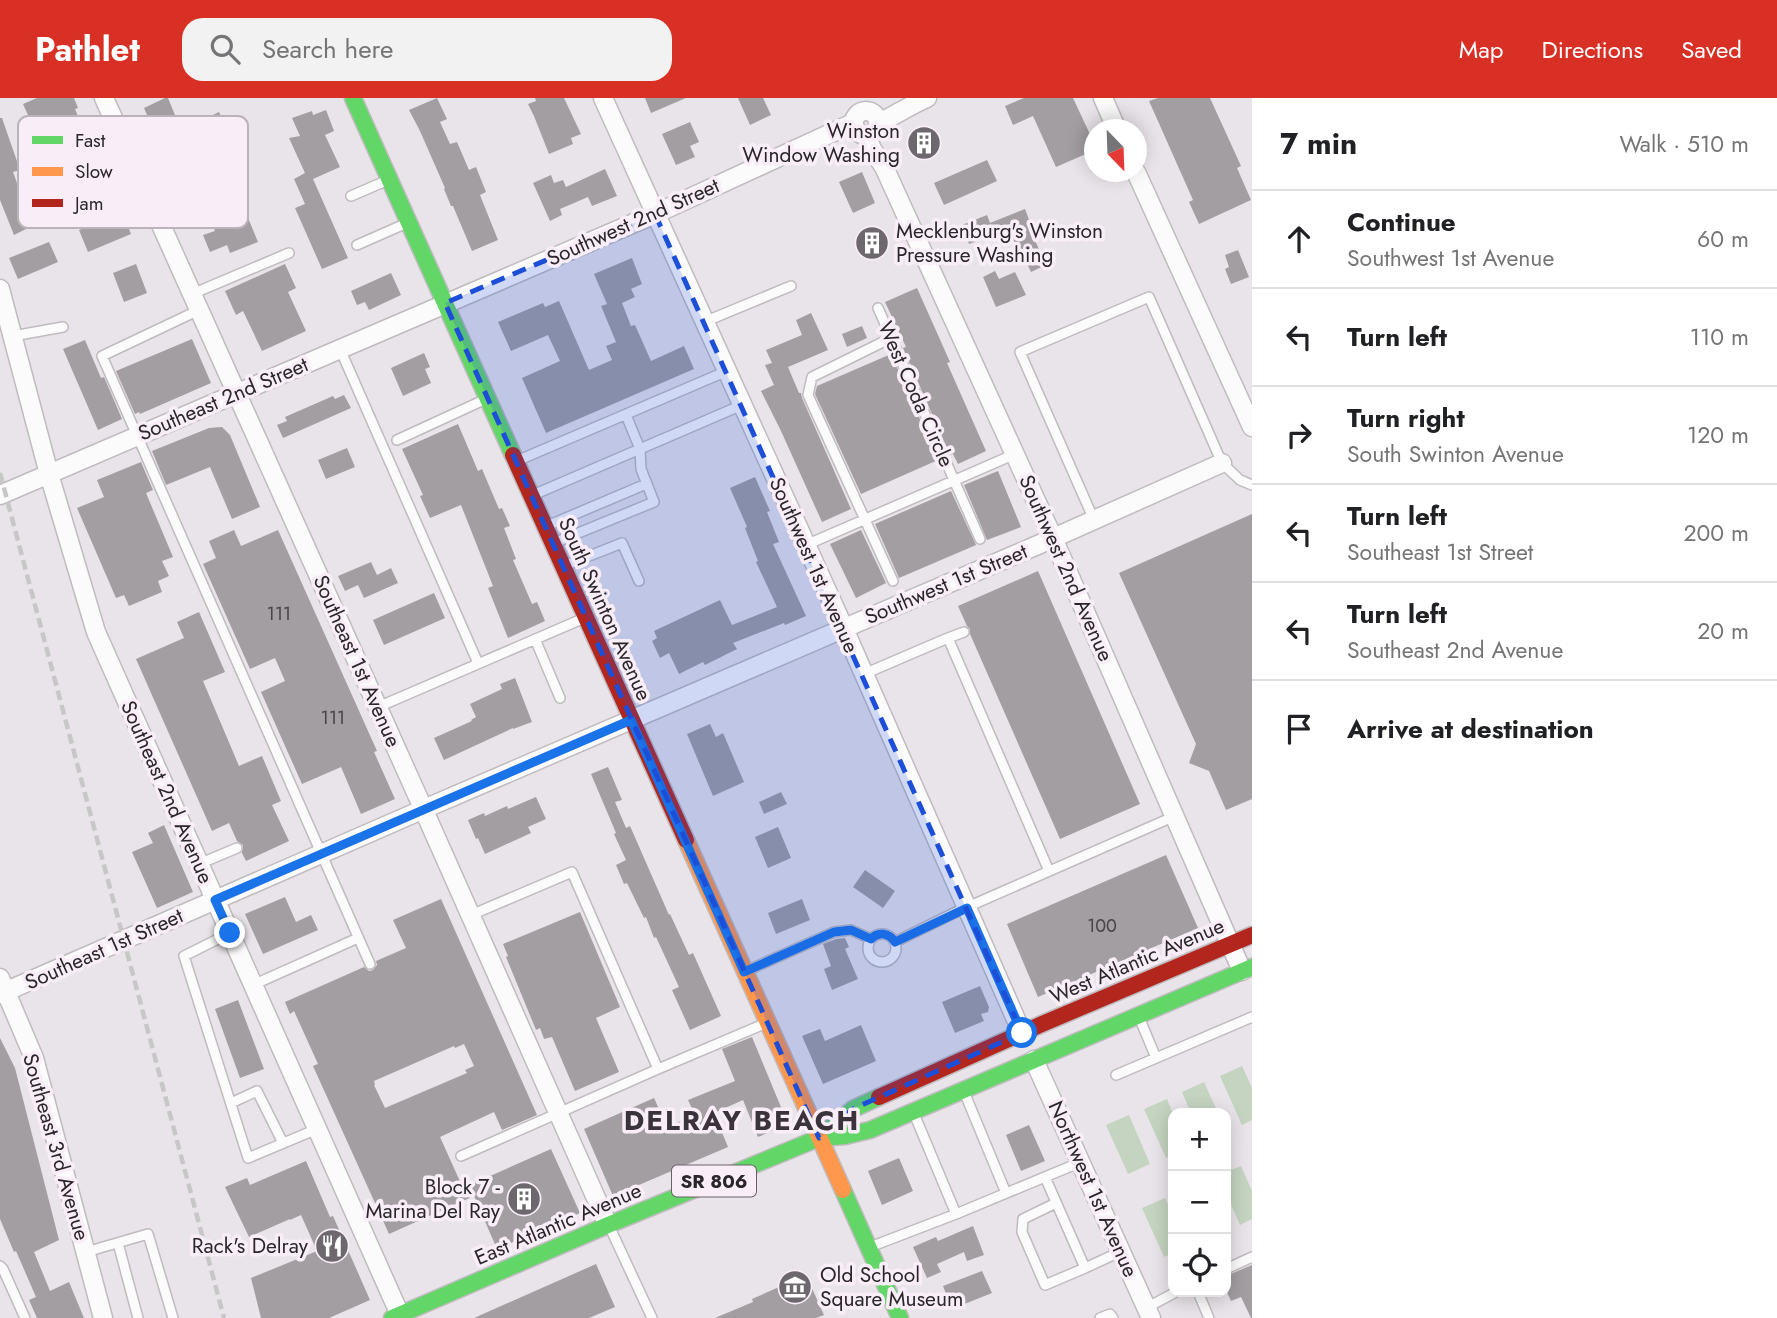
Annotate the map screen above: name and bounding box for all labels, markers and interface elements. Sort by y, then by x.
search box [182,18,672,81]
text: Pathlet [35,26,140,73]
icon: search [206,30,244,68]
text: Search here [262,30,393,68]
text: Map [1459,32,1504,67]
text: Directions [1542,32,1643,67]
text: Saved [1681,32,1742,67]
legend [18,116,248,228]
place label: Winston Window Washing [742,116,900,170]
north arrow [1084,119,1147,182]
text: 7 min [1280,122,1357,165]
building icon: Winston Window Washing [905,124,943,162]
text: Fast [75,127,106,154]
text: Walk · 510 m [1619,127,1749,161]
text: Slow [75,158,113,185]
street label: Southwest 2nd Street [542,170,724,274]
text: Jam [72,190,104,217]
text: Continue [1347,203,1456,241]
place label: Mecklenburg's Winston Pressure Washing [896,216,1103,270]
icon: ahead [1280,220,1318,258]
text: 60 m [1697,222,1749,256]
building icon: Mecklenburg's Winston Pressure Washing [853,224,891,262]
text: Southwest 1st Avenue [1347,241,1554,275]
street label: West Coda Circle [870,316,962,472]
icon: left [1280,318,1318,356]
text: Turn left [1347,318,1447,356]
text: 110 m [1690,320,1749,354]
street label: Southeast 2nd Street [133,350,313,448]
text: Turn right [1347,399,1465,437]
icon: right [1280,416,1318,454]
text: 120 m [1687,418,1749,452]
text: South Swinton Avenue [1347,437,1564,471]
street label: Southwest 2nd Avenue [1011,470,1121,666]
street label: Southwest 1st Avenue [762,472,866,658]
text: Turn left [1347,497,1447,535]
street label: South Swinton Avenue [551,513,659,706]
icon: left [1280,514,1318,552]
text: 200 m [1683,516,1749,550]
text: Southeast 1st Street [1347,535,1533,569]
street label: Southwest 1st Street [860,536,1032,632]
street label: Southeast 1st Avenue [306,570,408,752]
text: Turn left [1347,595,1447,633]
house number: 111 [267,601,291,627]
icon: left [1280,612,1318,650]
text: 20 m [1697,614,1749,648]
text: Southeast 2nd Avenue [1347,633,1563,667]
street label: Southeast 2nd Avenue [113,696,221,888]
house number: 111 [321,705,345,731]
icon: arrive [1280,710,1318,748]
text: Arrive at destination [1347,710,1594,748]
street label: Southeast 1st Street [20,901,188,997]
street label: West Atlantic Avenue [1045,911,1229,1011]
house number: 100 [1087,913,1117,939]
route end [214,917,245,948]
route start [1006,1017,1037,1048]
street label: Southeast 3rd Avenue [15,1050,97,1244]
street label: Northwest 1st Avenue [1041,1096,1145,1282]
district label: DELRAY BEACH [624,1100,860,1141]
map controls [1168,1108,1231,1297]
button: + [1168,1108,1231,1171]
road number: SR 806 [672,1166,756,1196]
button: − [1168,1171,1231,1234]
place label: Block 7 - Marina Del Ray [366,1172,501,1226]
street label: East Atlantic Avenue [470,1175,646,1273]
building icon: Block 7 - Marina Del Ray [505,1180,543,1218]
restaurant icon: Rack's Delray [313,1227,351,1265]
place label: Rack's Delray [192,1231,309,1261]
button: locate [1168,1234,1231,1297]
place label: Old School Square Museum [820,1260,963,1314]
museum icon: Old School Square Museum [776,1268,814,1306]

